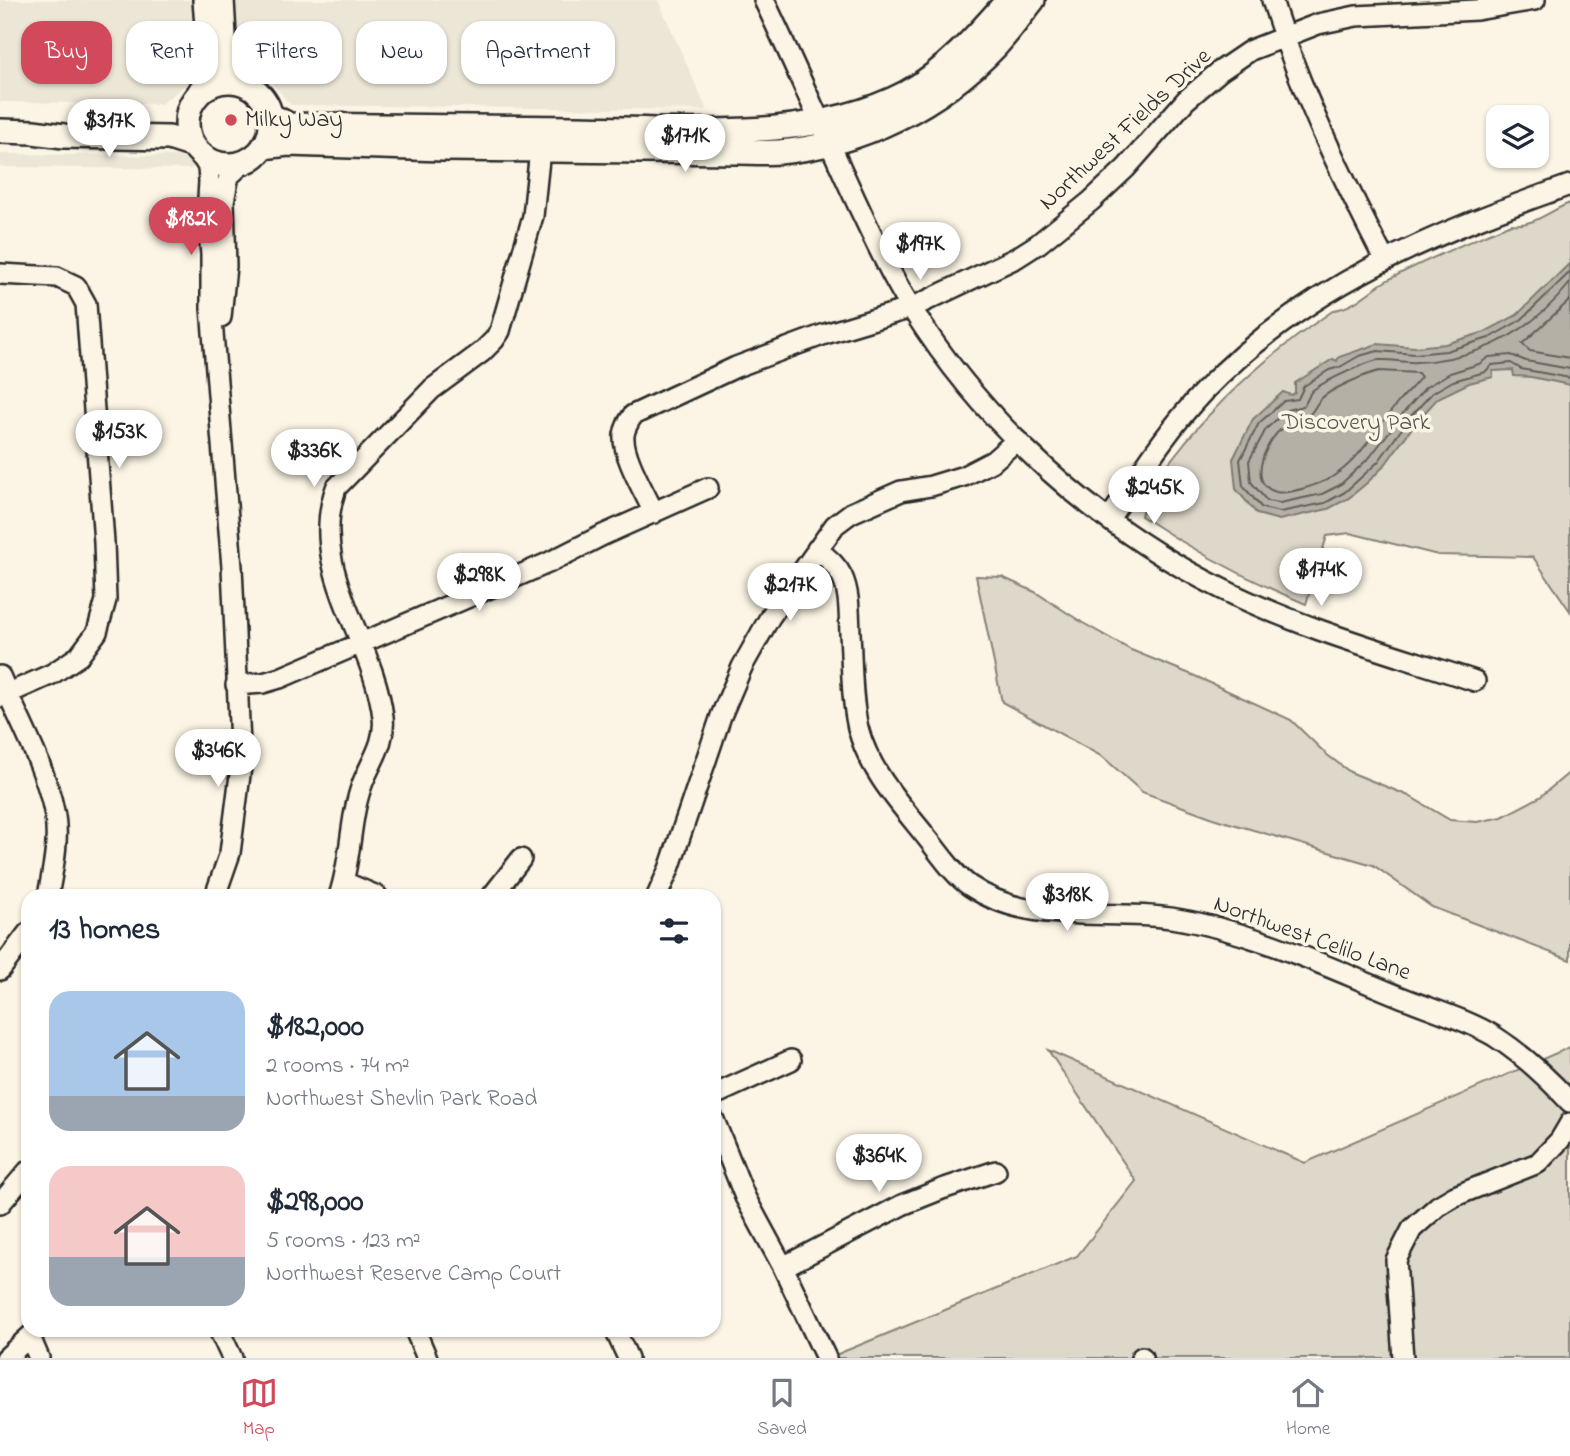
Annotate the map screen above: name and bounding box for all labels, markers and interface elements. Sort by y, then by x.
chip: Buy [21,21,112,84]
chip: Rent [126,21,218,84]
chip: Filters [232,21,342,84]
chip: New [356,21,447,84]
chip: Apartment [461,21,615,84]
street label: Northwest Fields Drive [1032,40,1220,219]
pin: $317K [60,100,158,159]
place label: Milky Way [245,103,343,139]
text: $317K [83,105,135,138]
map controls [1486,105,1549,168]
button: layers [1486,105,1549,168]
marker: Milky Way [223,112,239,128]
pin: $171K [636,114,734,174]
text: $171K [660,120,710,153]
pin: $182K [142,198,240,257]
text: $182K [165,203,217,236]
pin: $197K [871,222,969,282]
text: $197K [896,228,944,261]
park label: Discovery Park [1281,406,1431,442]
pin: $153K [70,410,168,470]
text: $153K [91,416,147,449]
pin: $336K [265,430,363,489]
text: $336K [287,435,341,468]
pin: $245K [1105,466,1203,526]
text: $245K [1124,472,1184,505]
pin: $174K [1272,548,1370,608]
pin: $298K [430,554,528,613]
text: $174K [1295,554,1347,587]
text: $298K [453,559,505,592]
pin: $217K [741,564,839,623]
text: $217K [763,569,817,602]
pin: $346K [169,730,267,789]
text: $346K [191,735,245,768]
pin: $318K [1018,874,1116,933]
text: $318K [1042,879,1092,912]
street label: Northwest Celilo Lane [1208,887,1416,991]
text: 13 homes [49,909,160,953]
icon: filters [655,912,693,950]
text: $182,000 [266,1006,364,1050]
icon: home [105,1019,189,1103]
text: 2 rooms · 74 m² [266,1050,410,1083]
text: Northwest Shevlin Park Road [266,1083,537,1116]
pin: $364K [830,1134,928,1194]
text: $364K [852,1140,906,1173]
text: $298,000 [266,1181,363,1225]
icon: home [105,1194,189,1278]
text: 5 rooms · 123 m² [266,1225,421,1258]
text: Northwest Reserve Camp Court [266,1258,561,1291]
tab: Map [240,1374,278,1443]
tab: Saved [757,1374,807,1443]
tab: Home [1286,1374,1330,1443]

